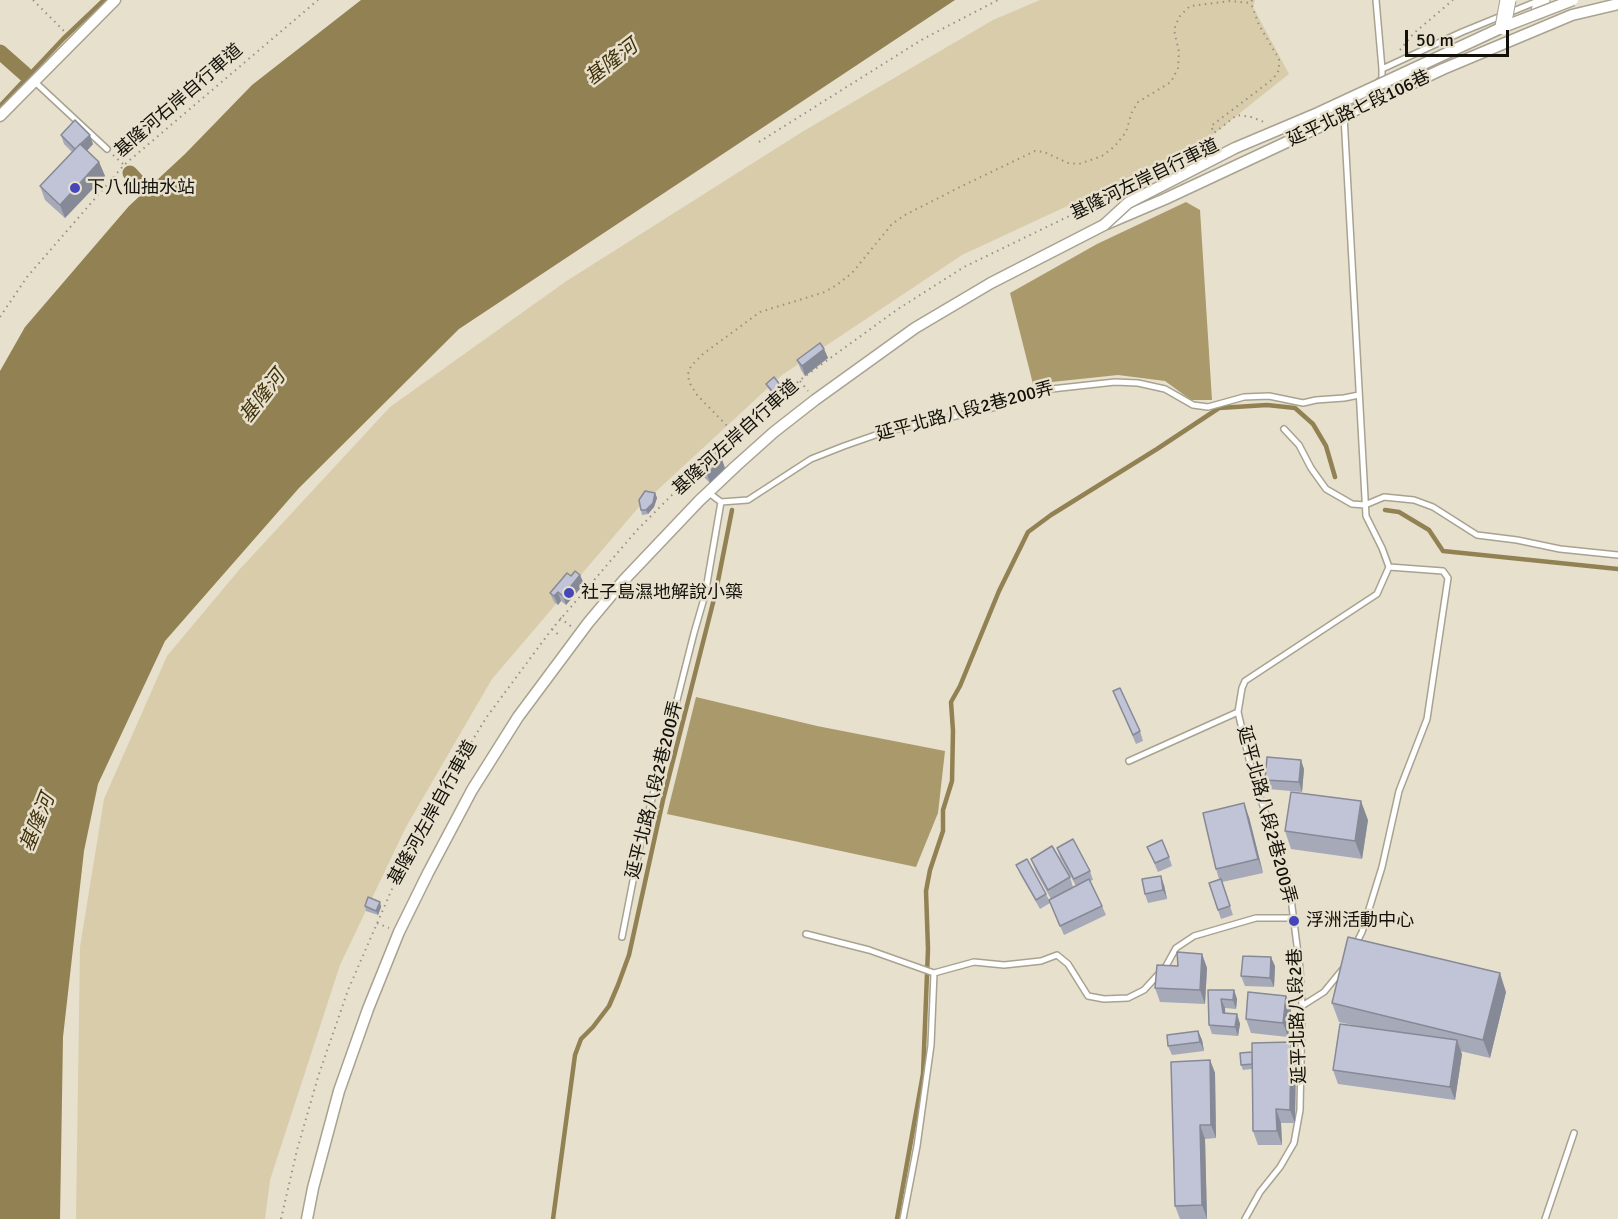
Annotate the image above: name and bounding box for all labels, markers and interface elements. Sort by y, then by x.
scale bar [1408,18,1512,56]
text: 50 m [1416,29,1454,51]
water label: 基隆河 [581,35,643,91]
street label: 基隆河右岸自行車道 [111,40,247,162]
street label: 延平北路七段106巷 [1284,66,1434,152]
street label: 基隆河左岸自行車道 [1067,135,1223,225]
place label: 下八仙抽水站 [87,177,195,199]
marker: 下八仙抽水站 [68,181,82,195]
water label: 基隆河 [235,366,291,428]
street label: 基隆河左岸自行車道 [669,376,803,500]
street label: 延平北路八段2巷200弄 [874,378,1056,446]
place label: 社子島濕地解說小築 [581,582,743,604]
marker: 社子島濕地解說小築 [562,586,576,600]
street label: 延平北路八段2巷200弄 [622,699,688,881]
street label: 延平北路八段2巷200弄 [1232,724,1300,906]
street label: 基隆河左岸自行車道 [384,737,482,889]
water label: 基隆河 [16,791,60,855]
place label: 浮洲活動中心 [1306,910,1414,932]
marker: 浮洲活動中心 [1287,914,1301,928]
street label: 延平北路八段2巷 [1285,948,1311,1084]

